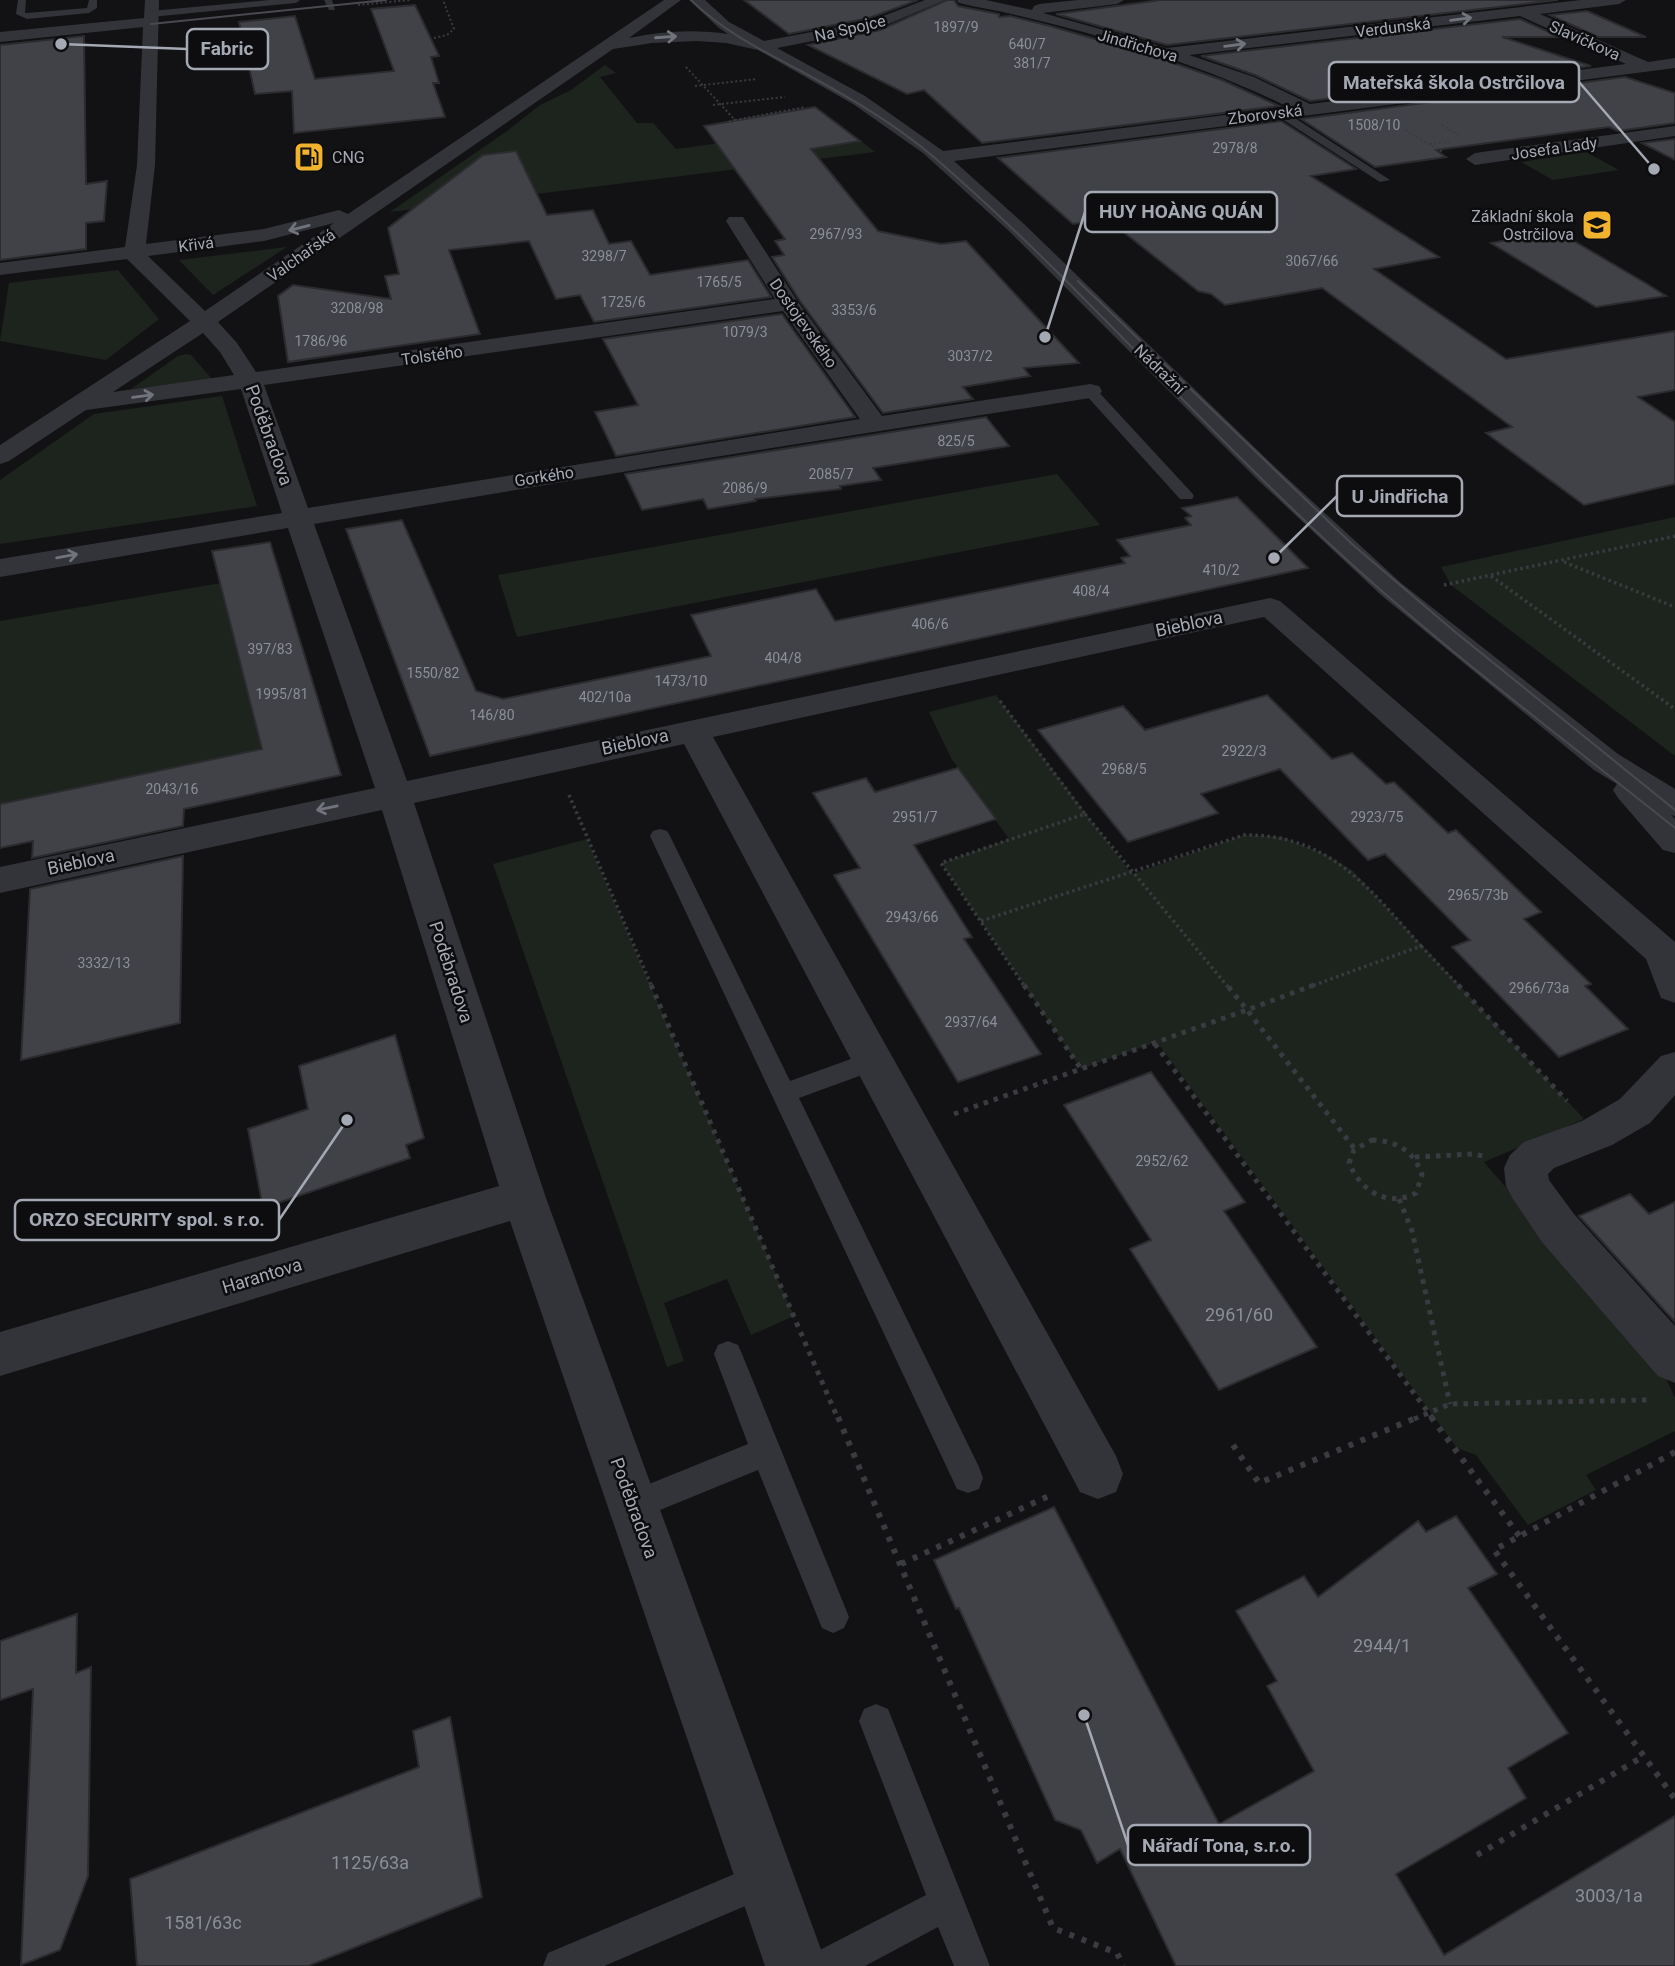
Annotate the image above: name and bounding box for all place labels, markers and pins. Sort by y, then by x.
callout: Fabric [187,29,268,69]
callout: Mateřská škola Ostrčilova [1329,62,1579,102]
fuel station icon: CNG [292,140,326,174]
place label: CNG [332,148,365,167]
callout: HUY HOÀNG QUÁN [1085,192,1277,232]
place label: Základní škola Ostrčilova [1471,207,1574,244]
school or university icon: Základní škola Ostrčilova [1580,208,1614,242]
callout: U Jindřicha [1337,476,1462,516]
callout: ORZO SECURITY spol. s r.o. [15,1200,279,1240]
callout: Nářadí Tona, s.r.o. [1128,1825,1310,1865]

